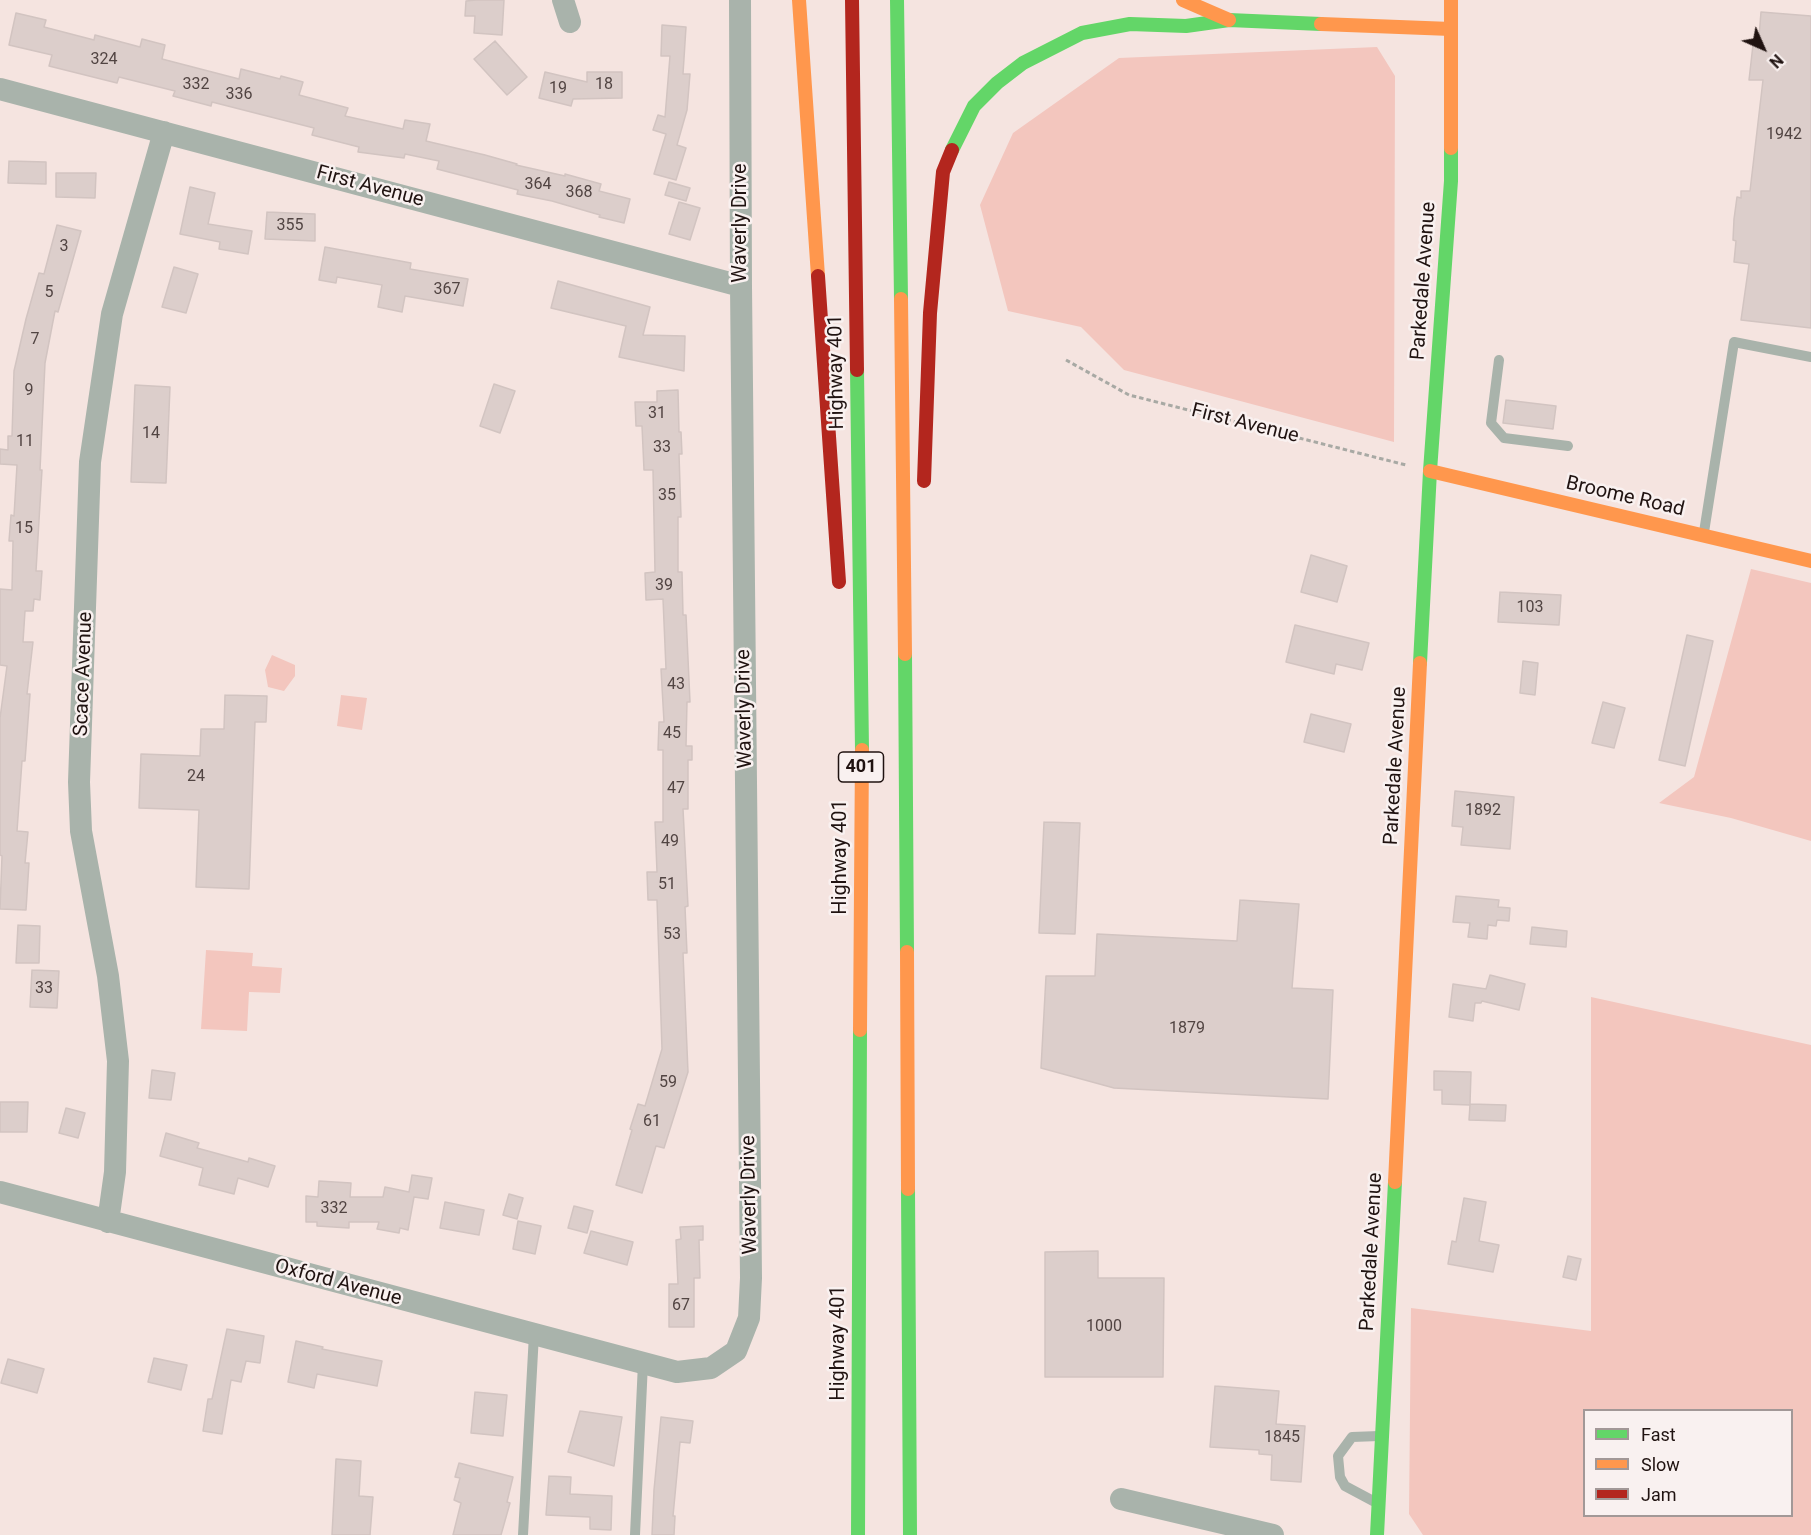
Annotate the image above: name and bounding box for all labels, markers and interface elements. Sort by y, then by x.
north arrow [1733,18,1793,78]
house number: 324 [91,50,117,70]
text: N [1765,50,1787,72]
house number: 332 [183,75,209,95]
house number: 18 [595,75,613,95]
house number: 19 [549,79,567,99]
house number: 336 [226,85,252,105]
house number: 1942 [1766,125,1802,145]
street label: First Avenue [314,161,426,213]
street label: Waverly Drive [729,163,753,283]
house number: 364 [525,175,551,195]
house number: 368 [566,183,592,203]
street label: Parkedale Avenue [1406,201,1442,361]
house number: 355 [277,216,303,236]
house number: 3 [60,237,68,257]
house number: 367 [434,280,460,300]
house number: 5 [45,283,53,303]
street label: Highway 401 [824,314,850,430]
house number: 7 [31,330,39,350]
house number: 9 [25,381,33,401]
street label: First Avenue [1189,399,1301,449]
house number: 31 [648,404,666,424]
house number: 14 [142,424,160,444]
house number: 11 [16,432,34,452]
house number: 33 [653,438,671,458]
street label: Broome Road [1563,472,1687,522]
house number: 35 [658,486,676,506]
house number: 15 [15,519,33,539]
house number: 39 [655,576,673,596]
house number: 103 [1517,598,1543,618]
street label: Scace Avenue [70,611,98,737]
street label: Waverly Drive [732,649,758,769]
house number: 43 [667,675,685,695]
street label: Parkedale Avenue [1380,686,1412,846]
house number: 45 [663,724,681,744]
road number: 401 [838,752,884,782]
house number: 24 [187,767,205,787]
house number: 47 [667,779,685,799]
street label: Highway 401 [829,799,853,915]
house number: 1892 [1465,801,1501,821]
house number: 49 [661,832,679,852]
house number: 51 [658,875,676,895]
house number: 53 [663,925,681,945]
house number: 33 [35,979,53,999]
house number: 1879 [1169,1019,1205,1039]
house number: 59 [659,1073,677,1093]
house number: 61 [643,1112,661,1132]
street label: Waverly Drive [737,1135,763,1255]
street label: Parkedale Avenue [1356,1172,1388,1332]
house number: 332 [321,1199,347,1219]
street label: Oxford Avenue [272,1255,404,1311]
street label: Highway 401 [827,1285,851,1401]
house number: 67 [672,1296,690,1316]
house number: 1000 [1086,1317,1122,1337]
legend [1583,1409,1793,1517]
text: Fast [1641,1424,1676,1445]
house number: 1845 [1264,1428,1300,1448]
text: Slow [1641,1454,1680,1475]
text: Jam [1641,1484,1677,1505]

